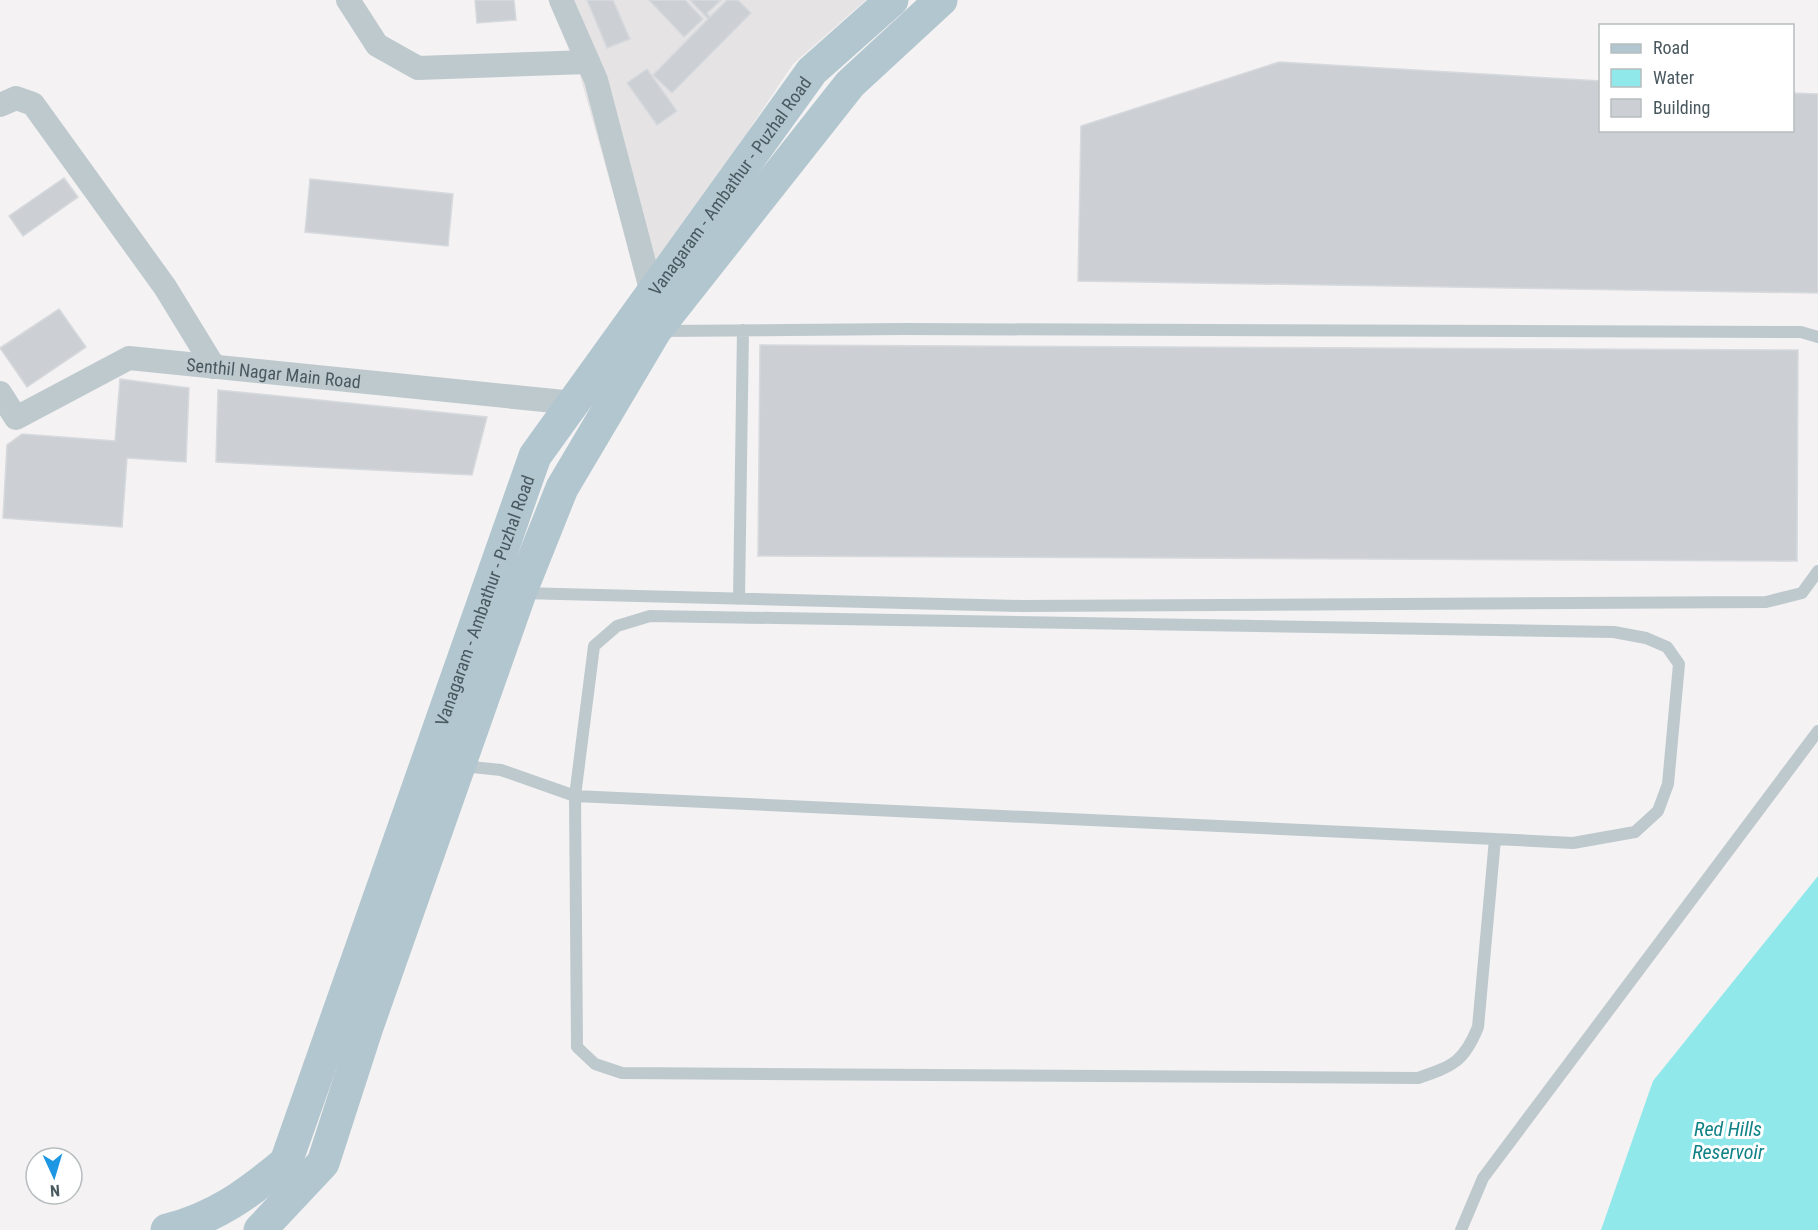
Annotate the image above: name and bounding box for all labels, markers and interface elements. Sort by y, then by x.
legend [1599,24,1794,132]
text: Road [1653,37,1689,58]
text: Water [1653,67,1695,88]
street label: Vanagaram - Ambathur - Puzhal Road [644,72,815,299]
text: Building [1653,97,1710,118]
street label: Senthil Nagar Main Road [185,353,362,392]
street label: Vanagaram - Ambathur - Puzhal Road [430,472,538,728]
water label: Red Hills Reservoir [1692,1117,1765,1164]
north arrow [24,1146,84,1206]
text: N [49,1181,61,1200]

